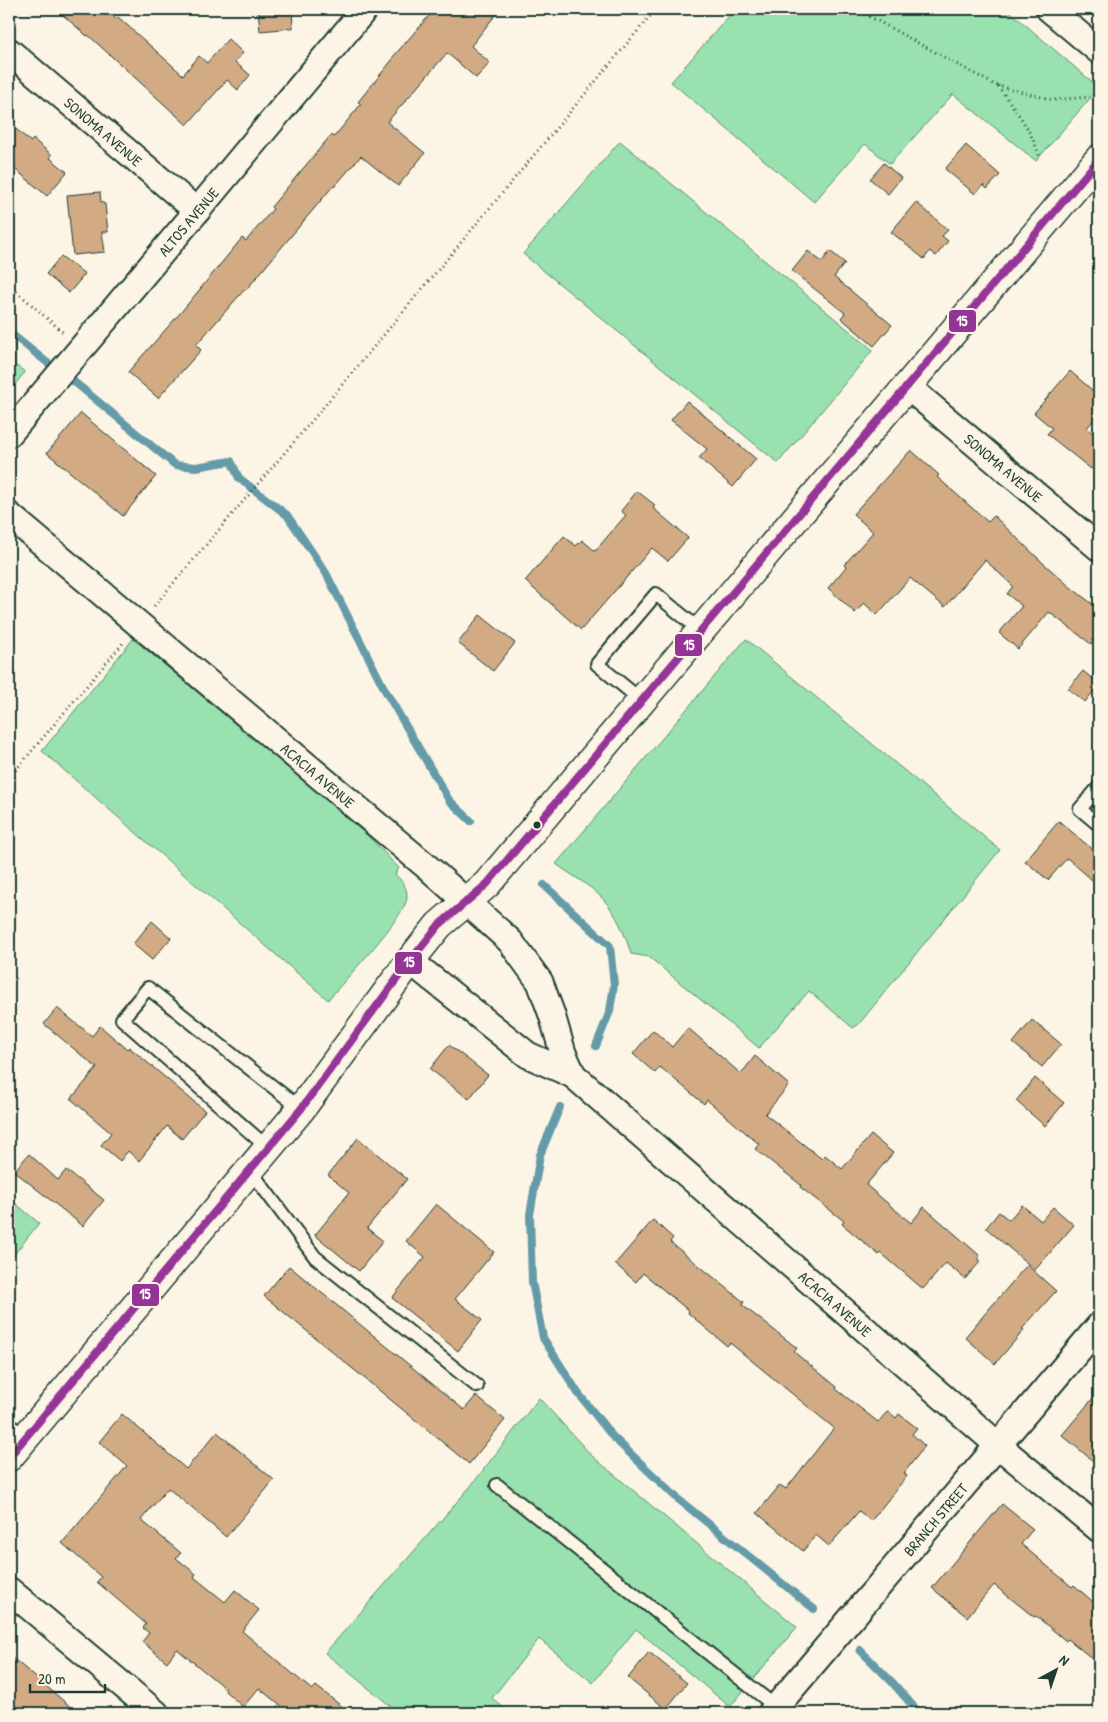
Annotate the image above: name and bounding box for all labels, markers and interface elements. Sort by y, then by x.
street label: SONOMA AVENUE [60,92,147,171]
street label: ALTOS AVENUE [153,182,223,260]
line badge: 15 [948,309,977,333]
text: 15 [956,311,968,330]
street label: SONOMA AVENUE [960,428,1048,507]
line badge: 15 [674,633,703,657]
text: 15 [683,635,695,654]
street label: ACACIA AVENUE [277,738,360,813]
unlabelled marker [532,820,542,830]
line badge: 15 [394,951,423,975]
text: 15 [403,952,415,971]
street label: ACACIA AVENUE [794,1266,877,1341]
line badge: 15 [131,1283,160,1307]
text: 15 [139,1284,151,1303]
street label: BRANCH STREET [898,1478,973,1560]
north arrow [1030,1644,1080,1694]
text: N [1056,1650,1074,1670]
scale bar [30,1662,105,1694]
text: 20 m [38,1668,65,1689]

